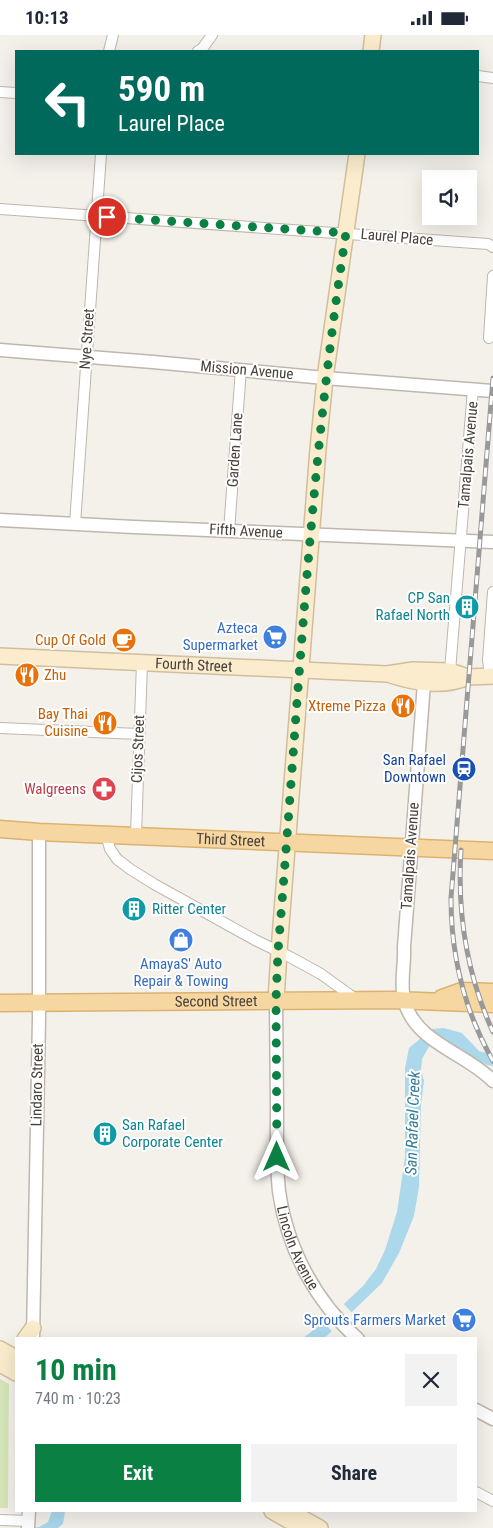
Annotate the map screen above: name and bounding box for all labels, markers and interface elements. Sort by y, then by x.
text: 10:13 [25,6,69,29]
text: 590 m [118,69,205,110]
icon: left [35,70,100,135]
text: Laurel Place [118,111,225,136]
map controls [422,170,477,225]
button: sound [422,170,477,225]
pin [86,196,128,238]
icon: arrive [93,203,121,231]
street label: Laurel Place [360,225,434,249]
street label: Nye Street [76,308,98,370]
street label: Mission Avenue [200,357,294,383]
street label: Tamalpais Avenue [454,401,482,509]
street label: Garden Lane [223,412,247,488]
street label: Fifth Avenue [209,520,283,542]
place label: CP San Rafael North [376,589,450,624]
building icon: CP San Rafael North [454,594,480,620]
place label: Azteca Supermarket [183,619,258,654]
supermarket icon: Azteca Supermarket [262,624,288,650]
cafe icon: Cup Of Gold [111,627,137,653]
place label: Cup Of Gold [35,631,106,649]
street label: Fourth Street [155,654,233,676]
restaurant icon: Zhu [14,662,40,688]
place label: Zhu [44,666,66,684]
restaurant icon: Xtreme Pizza [390,693,416,719]
place label: Xtreme Pizza [308,697,386,715]
place label: Bay Thai Cuisine [38,705,88,740]
restaurant icon: Bay Thai Cuisine [92,710,118,736]
street label: Cijos Street [128,715,148,783]
place label: San Rafael Downtown [383,751,446,786]
station icon: San Rafael Downtown [451,756,477,782]
pharmacy icon: Walgreens [91,776,117,802]
place label: Walgreens [24,780,86,798]
street label: Tamalpais Avenue [397,802,423,910]
street label: Third Street [196,830,266,850]
building icon: Ritter Center [121,896,147,922]
place label: Ritter Center [152,900,227,918]
shop icon: AmayaS' Auto Repair & Towing [168,927,194,953]
place label: AmayaS' Auto Repair & Towing [134,955,228,990]
street label: Second Street [175,992,257,1011]
street label: Lindaro Street [27,1043,47,1127]
water label: San Rafael Creek [401,1070,424,1175]
place label: San Rafael Corporate Center [122,1116,223,1151]
building icon: San Rafael Corporate Center [92,1121,118,1147]
position arrow [250,1130,302,1182]
street label: Lincoln Avenue [273,1204,323,1293]
supermarket icon: Sprouts Farmers Market [451,1307,477,1333]
place label: Sprouts Farmers Market [304,1311,446,1329]
text: 10 min [35,1352,117,1387]
button: close [405,1354,457,1406]
text: 740 m · 10:23 [35,1389,121,1408]
button: Exit [35,1444,241,1502]
button: Share [251,1444,457,1502]

